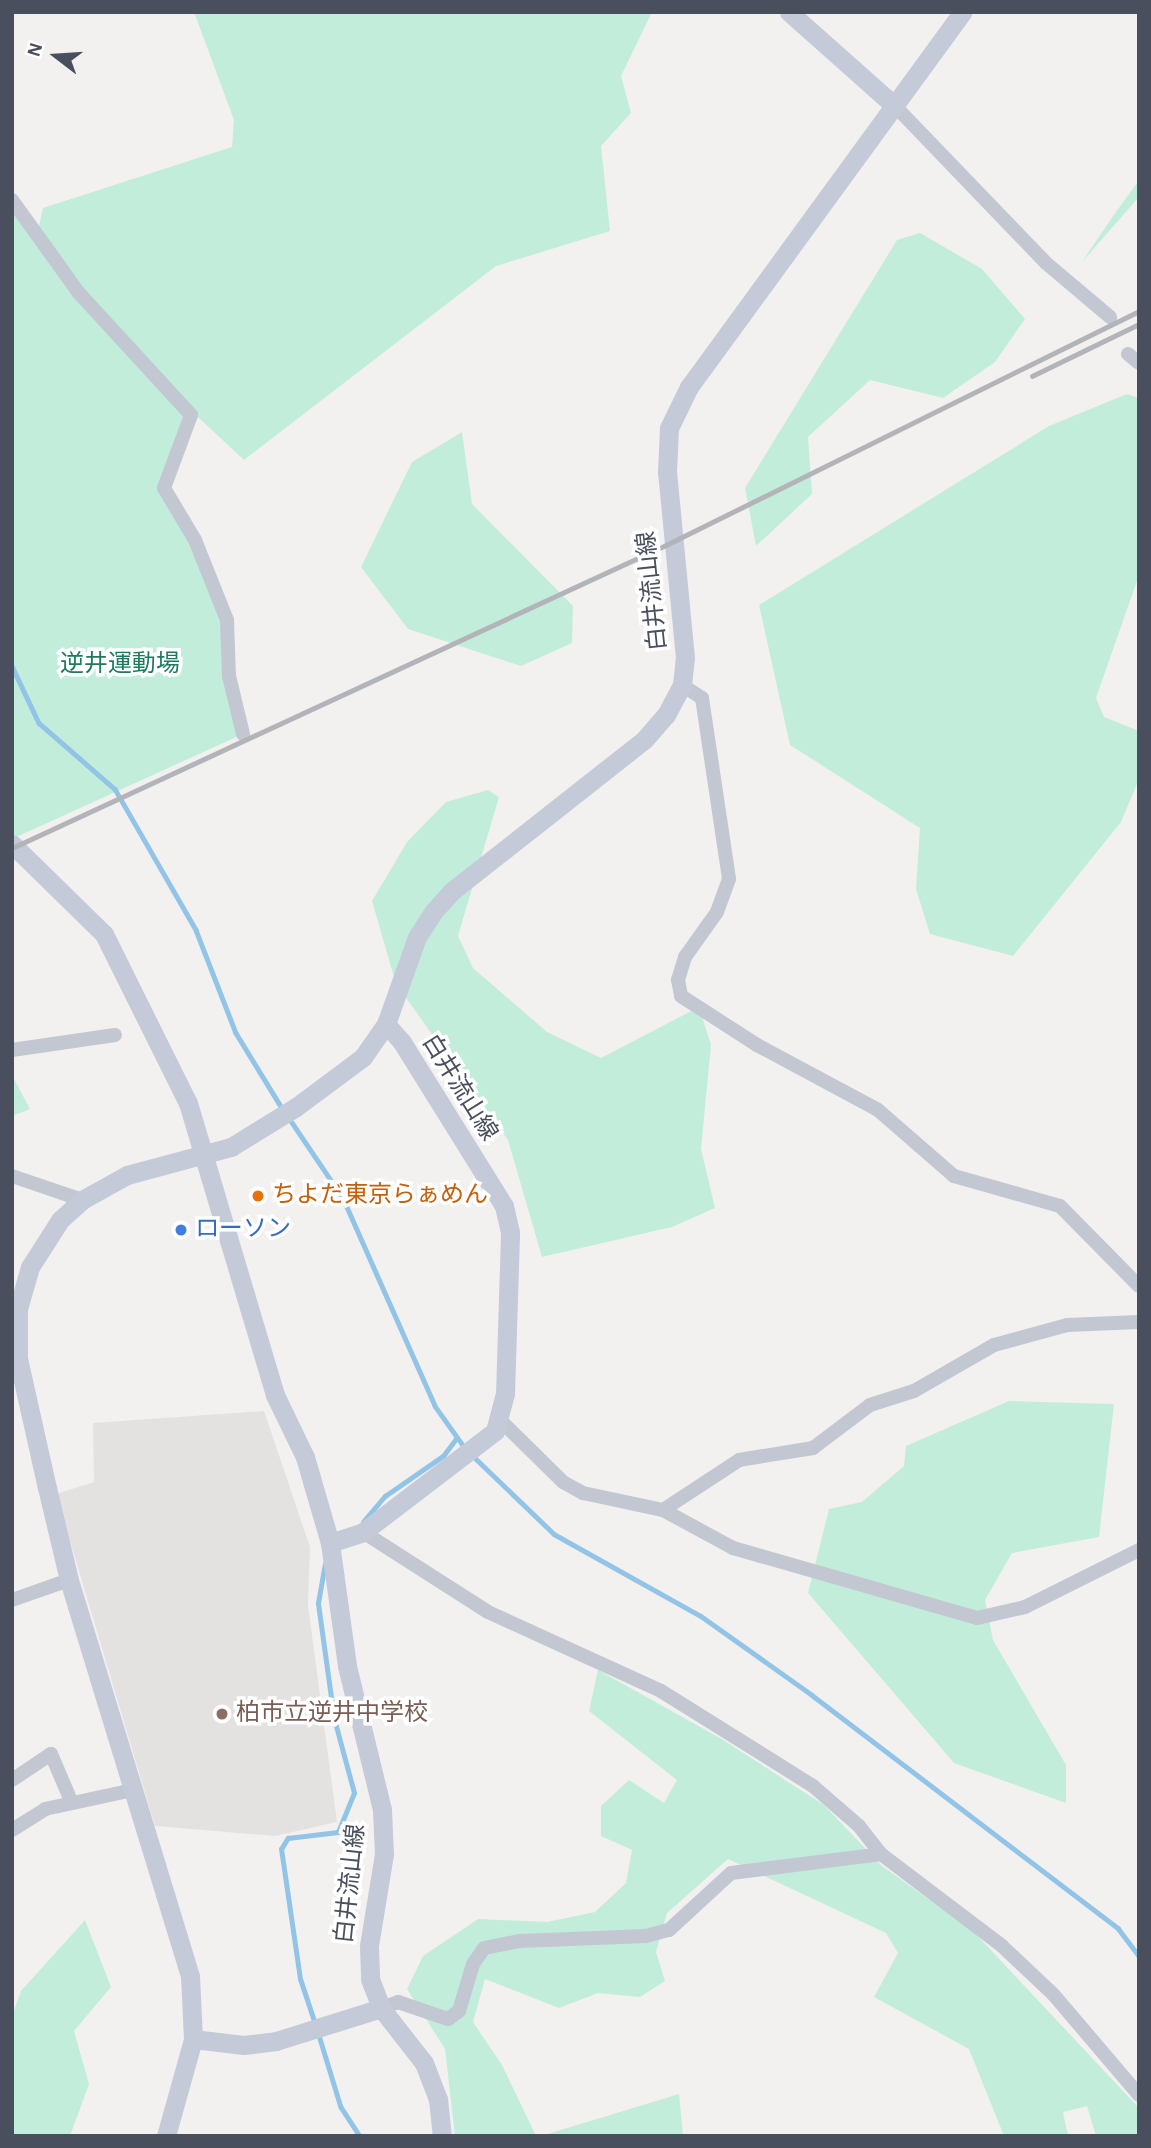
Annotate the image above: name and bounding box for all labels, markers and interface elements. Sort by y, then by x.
north arrow [21,21,91,91]
text: N [24,41,46,59]
street label: 白井流山線 [632,530,674,652]
park label: 逆井運動場 [60,651,180,679]
street label: 白井流山線 [415,1029,503,1147]
place label: ちよだ東京らぁめん [272,1182,488,1210]
marker: ちよだ東京らぁめん [250,1188,266,1204]
place label: ローソン [195,1216,291,1244]
marker: ローソン [173,1222,189,1238]
place label: 柏市立逆井中学校 [236,1700,428,1728]
marker: 柏市立逆井中学校 [214,1706,230,1722]
street label: 白井流山線 [330,1823,372,1945]

